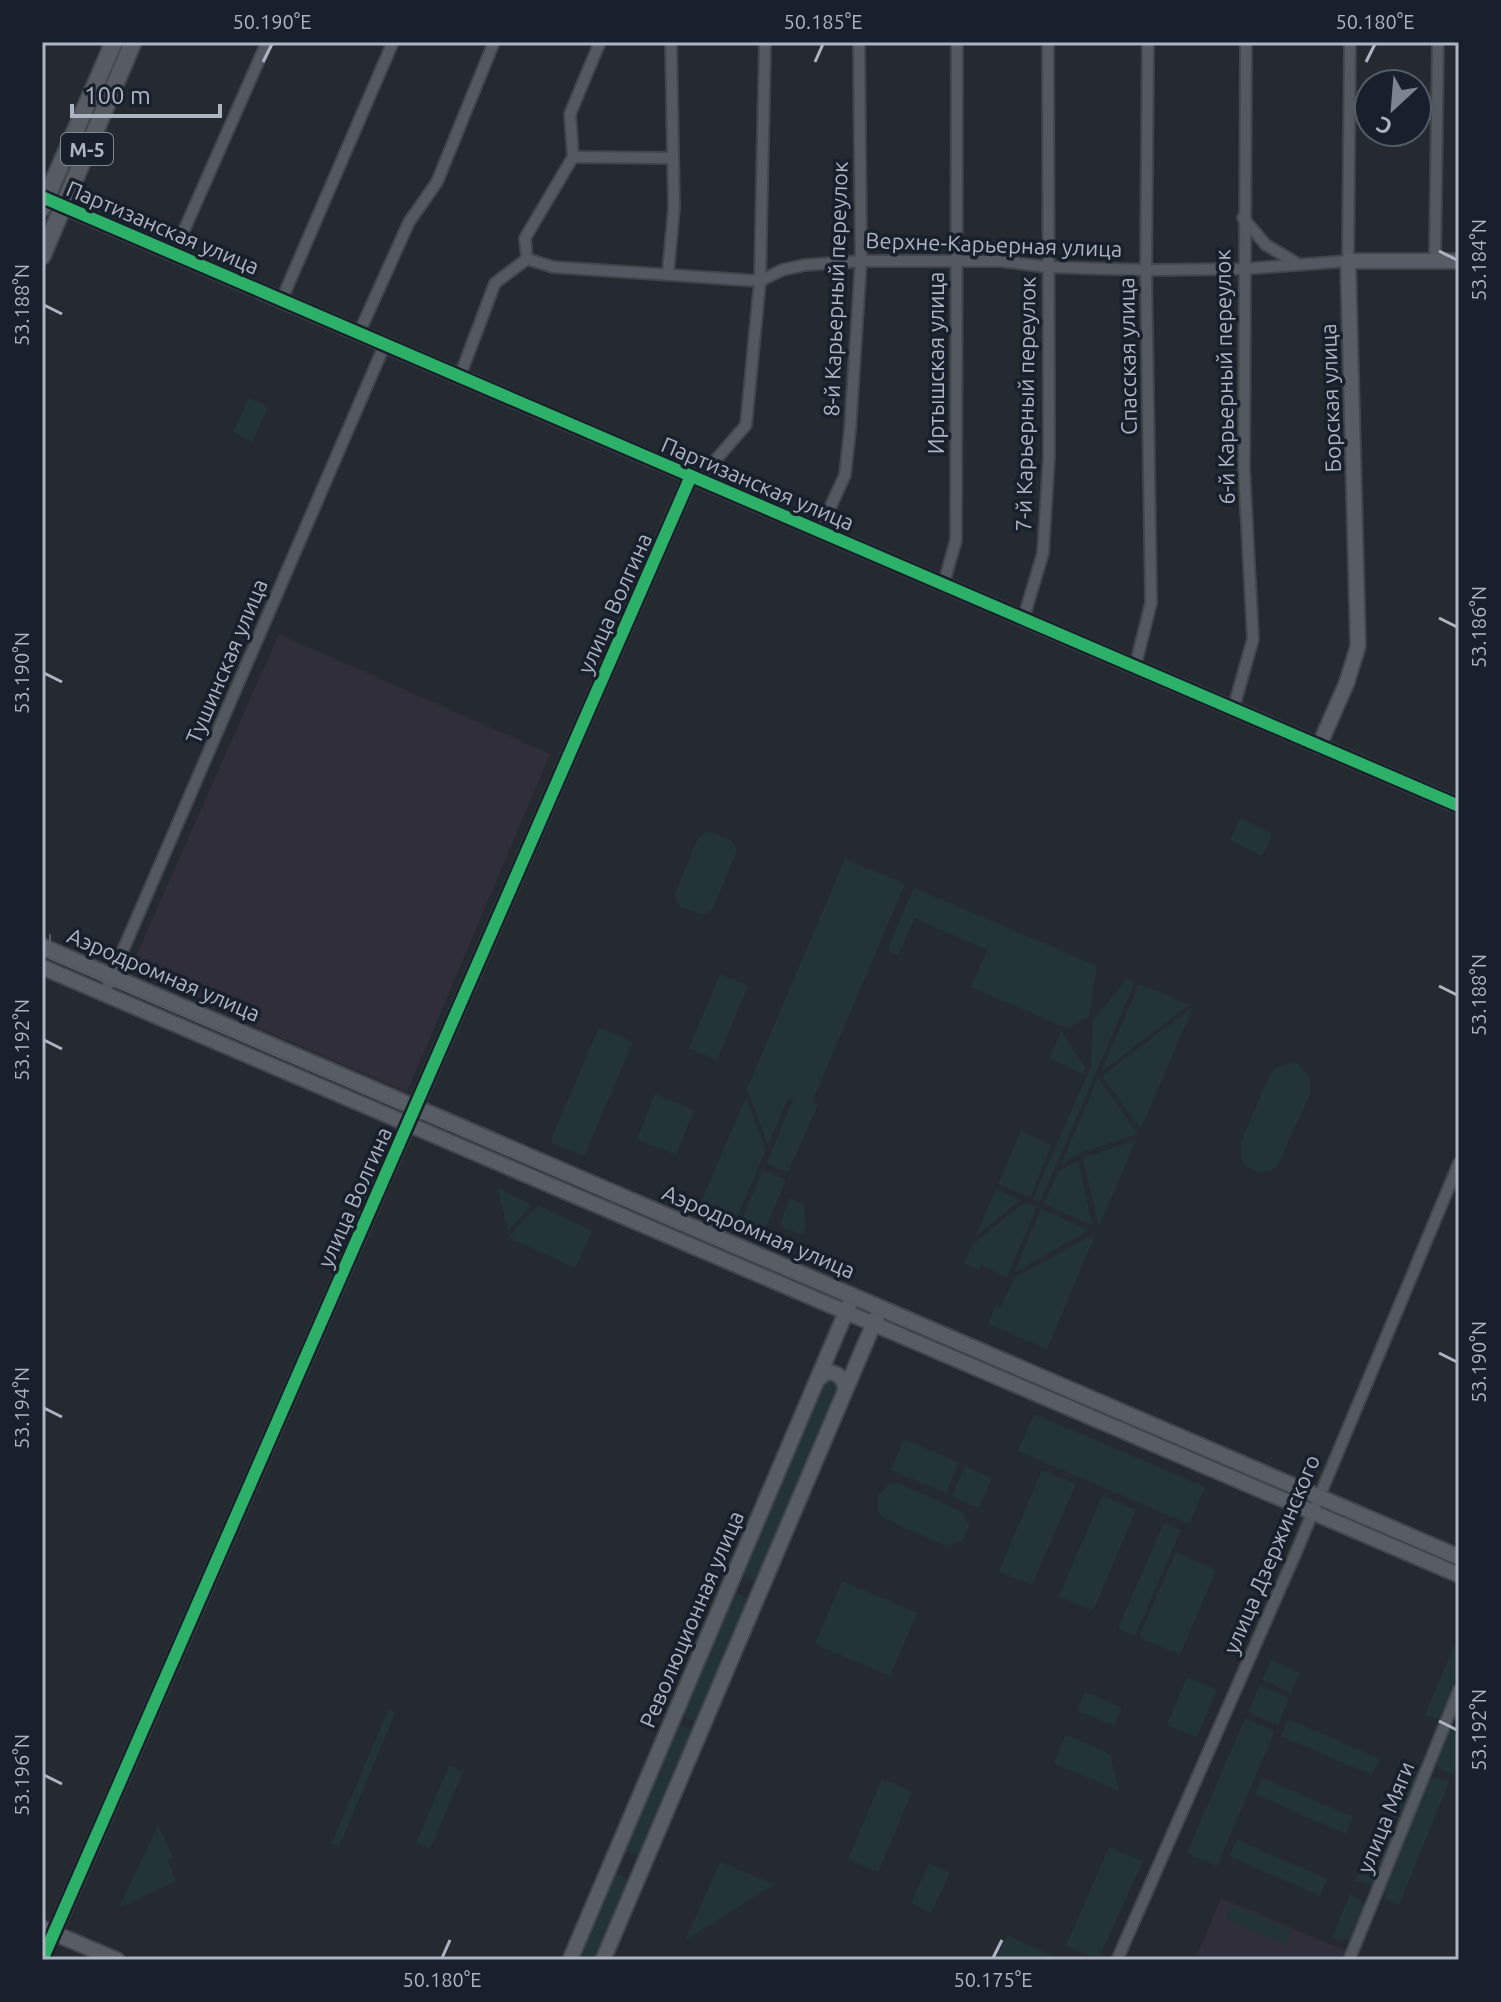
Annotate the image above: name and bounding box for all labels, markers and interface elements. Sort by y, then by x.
text: 50.190°E [233,10,312,33]
text: 50.185°E [784,10,863,33]
text: 50.180°E [1336,10,1415,33]
scale bar [72,68,220,118]
north arrow [1353,68,1433,148]
text: 100 m [84,82,151,109]
text: С [1372,112,1396,141]
road number: М-5 [61,133,113,165]
street label: 8-й Карьерный переулок [818,161,852,417]
street label: Партизанская улица [63,175,263,279]
text: 53.184°N [1467,219,1490,301]
street label: Верхне-Карьерная улица [865,227,1123,261]
street label: 6-й Карьерный переулок [1209,249,1239,505]
text: 53.188°N [10,264,33,346]
street label: Иртышская улица [923,272,948,454]
street label: 7-й Карьерный переулок [1010,276,1040,532]
street label: Спасская улица [1113,277,1141,435]
street label: Борская улица [1315,323,1345,473]
street label: Партизанская улица [658,431,858,535]
street label: улица Волгина [572,529,656,677]
street label: Тушинская улица [180,575,272,747]
text: 53.186°N [1467,586,1490,668]
text: 53.190°N [10,632,33,714]
street label: Аэродромная улица [64,922,264,1026]
text: 53.188°N [1467,954,1490,1036]
text: 53.192°N [10,999,33,1081]
street label: улица Волгина [312,1123,396,1271]
street label: Аэродромная улица [659,1179,859,1283]
text: 53.190°N [1467,1321,1490,1403]
text: 53.194°N [10,1367,33,1449]
street label: улица Дзержинского [1218,1451,1324,1657]
street label: Революционная улица [634,1507,748,1731]
text: 53.192°N [1467,1689,1490,1771]
text: 53.196°N [10,1734,33,1816]
street label: улица Мяги [1351,1758,1419,1876]
text: 50.180°E [403,1968,482,1991]
text: 50.175°E [954,1968,1033,1991]

